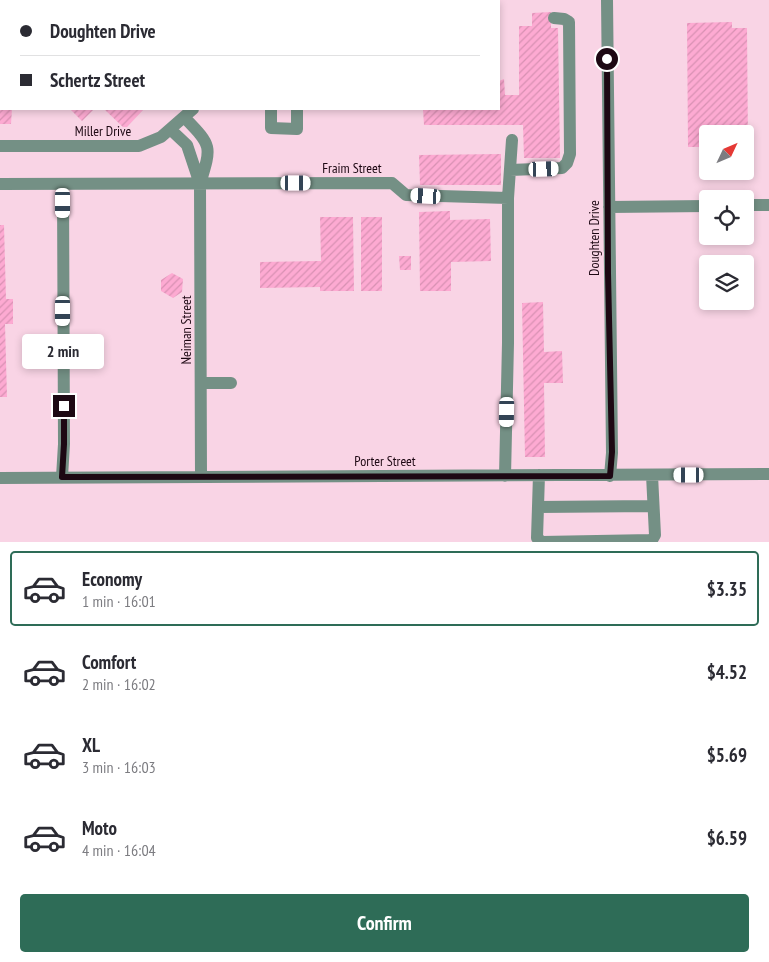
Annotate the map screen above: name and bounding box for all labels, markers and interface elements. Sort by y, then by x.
text: Doughten Drive [50,19,156,43]
route start [596,48,618,70]
text: Schertz Street [50,68,145,92]
street label: Miller Drive [75,122,131,140]
north arrow [699,125,754,180]
map controls [699,125,754,310]
street label: Fraim Street [322,159,382,177]
car [528,161,559,177]
car [281,176,311,191]
car [55,188,70,218]
car [410,188,441,204]
button: locate [699,190,754,245]
street label: Doughten Drive [585,200,603,276]
button: layers [699,255,754,310]
street label: Neiman Street [177,295,195,365]
car [55,296,70,326]
callout: 2 min [23,334,105,368]
text: 2 min [47,341,79,361]
route end [53,395,75,417]
car [499,397,514,427]
street label: Porter Street [354,452,416,470]
car [674,468,704,483]
icon: car [22,566,67,611]
text: Economy [82,567,142,591]
text: $3.35 [707,577,747,601]
text: 1 min · 16:01 [82,591,156,611]
icon: car [22,649,67,694]
text: Comfort [82,650,136,674]
text: $4.52 [707,660,747,684]
text: 2 min · 16:02 [82,674,156,694]
icon: car [22,732,67,777]
text: XL [82,733,100,757]
text: $5.69 [707,743,747,767]
text: 3 min · 16:03 [82,757,156,777]
icon: car [22,815,67,860]
text: Moto [82,816,117,840]
text: $6.59 [707,826,747,850]
text: 4 min · 16:04 [82,840,156,860]
button: Confirm [20,894,749,952]

